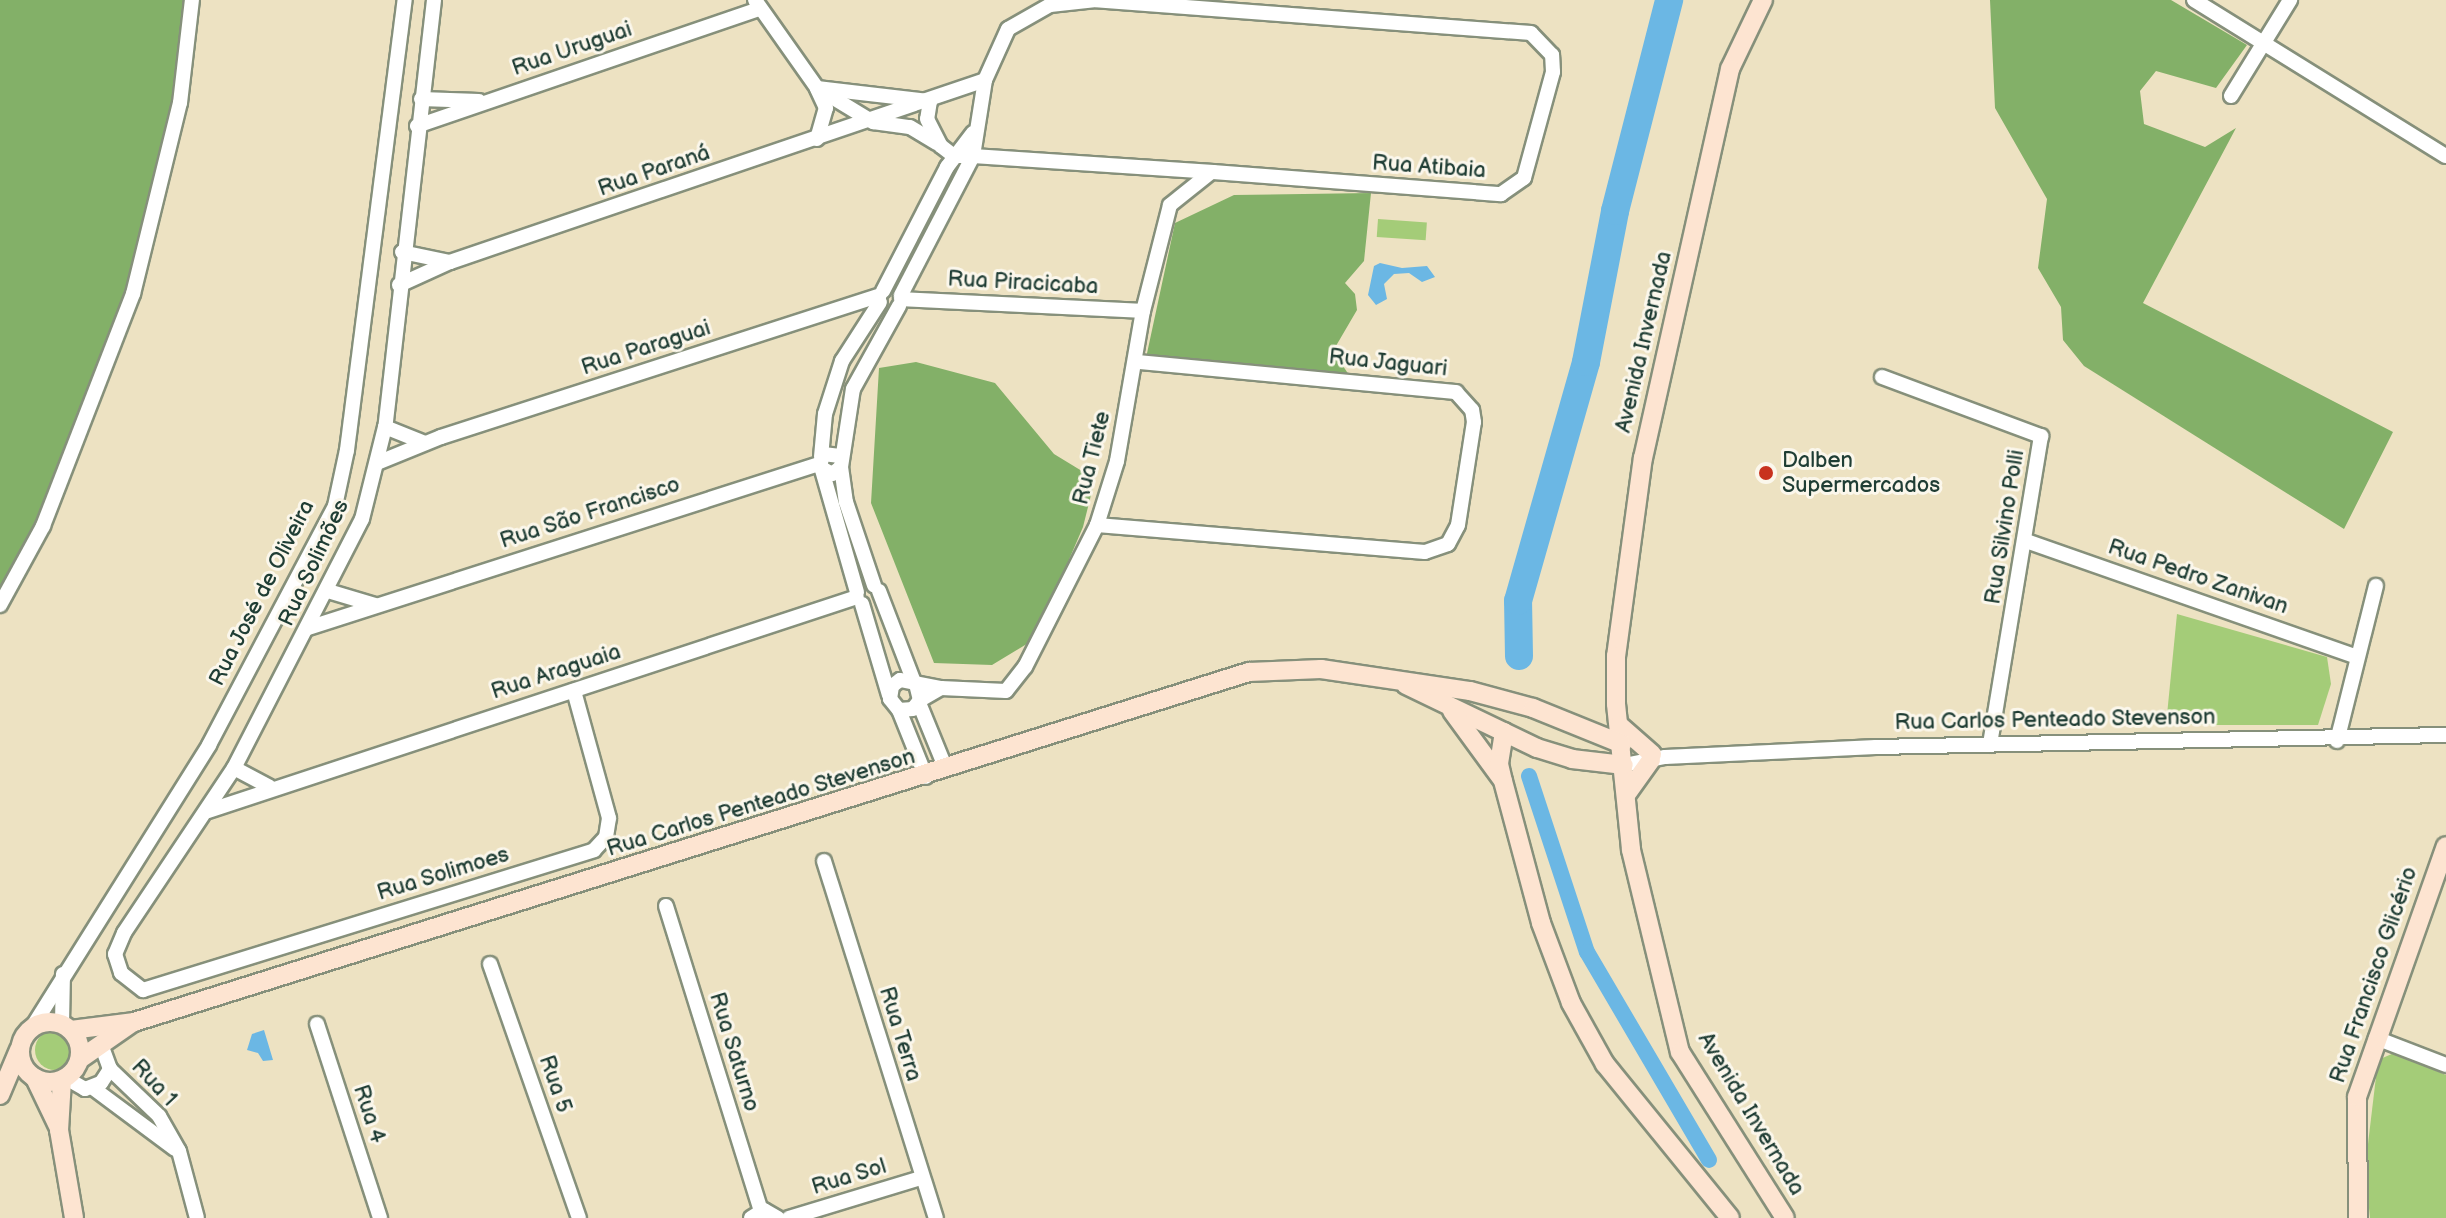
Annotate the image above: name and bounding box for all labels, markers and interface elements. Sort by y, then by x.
street label: Rua Uruguai [509,16,635,82]
street label: Rua Paraná [595,140,713,202]
street label: Rua Atibaia [1371,150,1487,184]
street label: Avenida Invernada [1610,249,1678,435]
street label: Rua Piracicaba [947,266,1099,300]
street label: Rua Paraguai [578,315,714,381]
street label: Rua Jaguari [1327,344,1449,382]
street label: Rua Tiete [1068,408,1116,508]
place label: Dalben Supermercados [1782,447,1940,498]
street label: Rua Silvino Polli [1980,448,2030,606]
marker: Dalben Supermercados [1757,464,1775,482]
street label: Rua São Francisco [497,471,683,555]
street label: Rua José de Oliveira [203,495,321,691]
street label: Rua Solimões [273,495,355,631]
street label: Rua Pedro Zanivan [2104,534,2292,620]
street label: Rua Araguaia [488,639,624,705]
street label: Rua Carlos Penteado Stevenson [1894,704,2216,736]
street label: Rua Carlos Penteado Stevenson [603,743,919,863]
street label: Rua Solimoes [374,841,512,907]
street label: Rua Francisco Glicério [2325,864,2423,1086]
street label: Rua Terra [873,983,927,1085]
street label: Rua Saturno [703,989,765,1115]
street label: Avenida Invernada [1692,1028,1810,1200]
street label: Rua 5 [533,1052,577,1116]
street label: Rua 1 [126,1054,182,1112]
street label: Rua 4 [347,1082,391,1146]
street label: Rua Sol [808,1153,890,1201]

